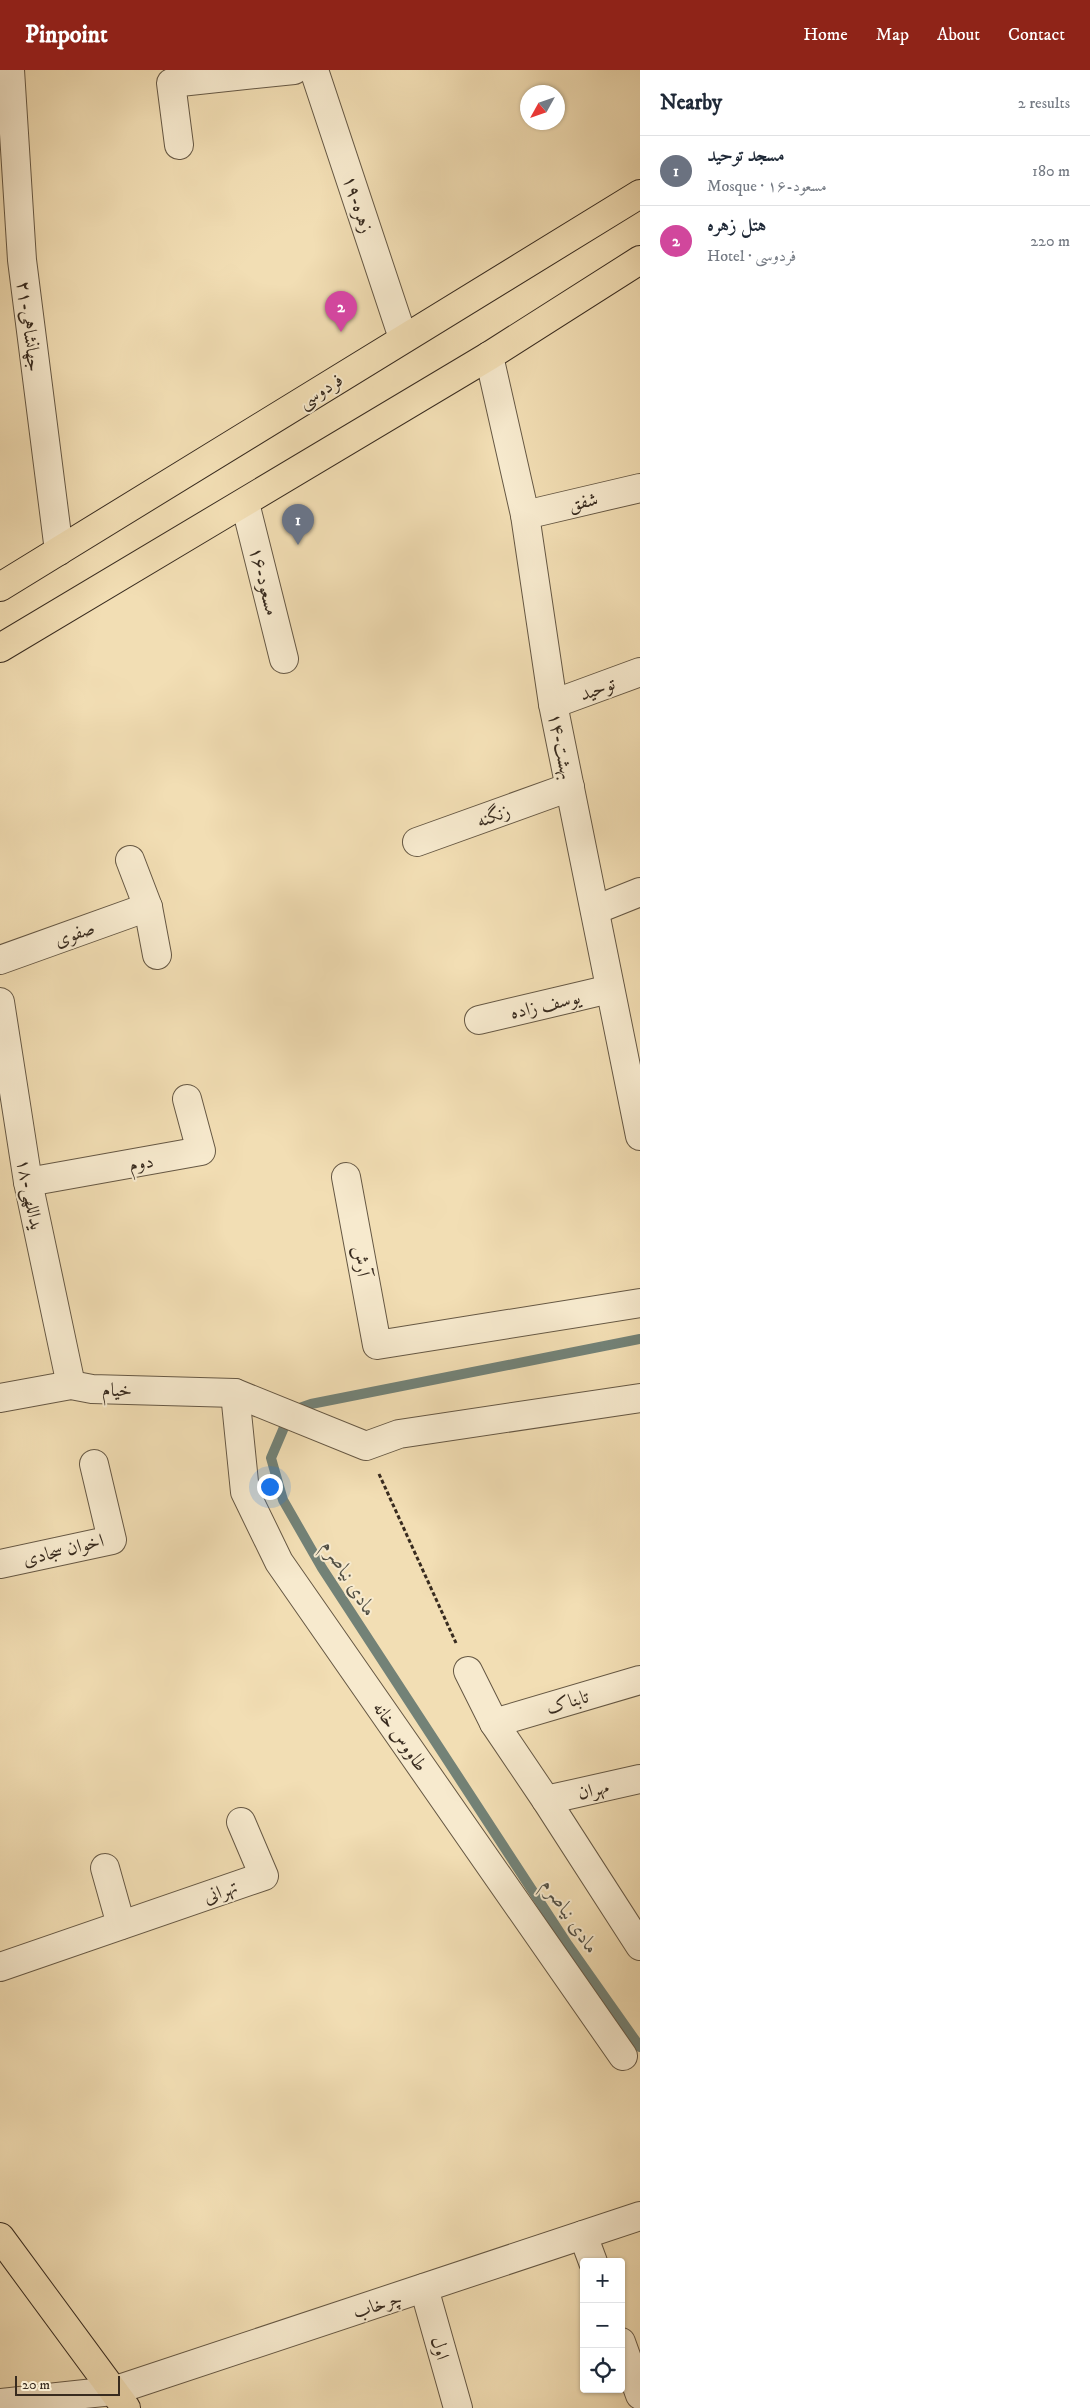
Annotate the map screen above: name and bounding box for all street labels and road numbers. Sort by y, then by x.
street label: ۱۹-زهره [337,173,378,236]
street label: ۲۱-جهانشاهی [12,279,46,373]
street label: فردوسی [294,369,348,415]
street label: شفق [566,488,600,517]
street label: ۱۶-مسعود [244,545,283,618]
street label: توحید [577,672,619,707]
street label: ۱۴-بهشت [543,711,578,782]
street label: زنگنه [473,798,514,833]
street label: صفوی [51,917,98,952]
street label: یوسف زاده [508,986,584,1025]
street label: دوم [127,1150,156,1181]
street label: ۱۸-یداللهی [10,1157,48,1232]
street label: آرش [347,1244,375,1280]
street label: خیام [102,1379,132,1406]
street label: اخوان سجادی [20,1529,106,1572]
street label: تابناک [544,1685,592,1719]
street label: طاووس خانه [367,1698,432,1776]
street label: مهران [575,1776,611,1805]
street label: تهرانی [200,1876,241,1909]
street label: چرخاب [350,2287,405,2324]
street label: اول [425,2334,454,2363]

